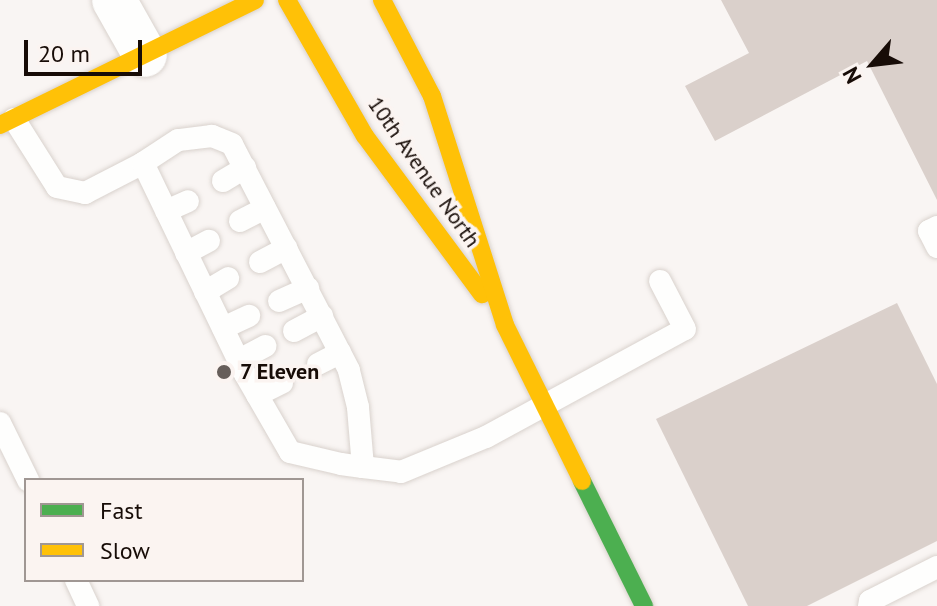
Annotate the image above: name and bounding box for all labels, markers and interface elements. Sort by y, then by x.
scale bar [28,24,146,74]
north arrow [833,24,913,104]
text: 20 m [38,38,90,69]
text: N [836,62,868,88]
street label: 10th Avenue North [362,91,486,253]
place label: 7 Eleven [240,359,320,385]
marker: 7 Eleven [215,363,233,381]
legend [24,478,304,582]
text: Fast [100,495,143,526]
text: Slow [100,535,150,566]

